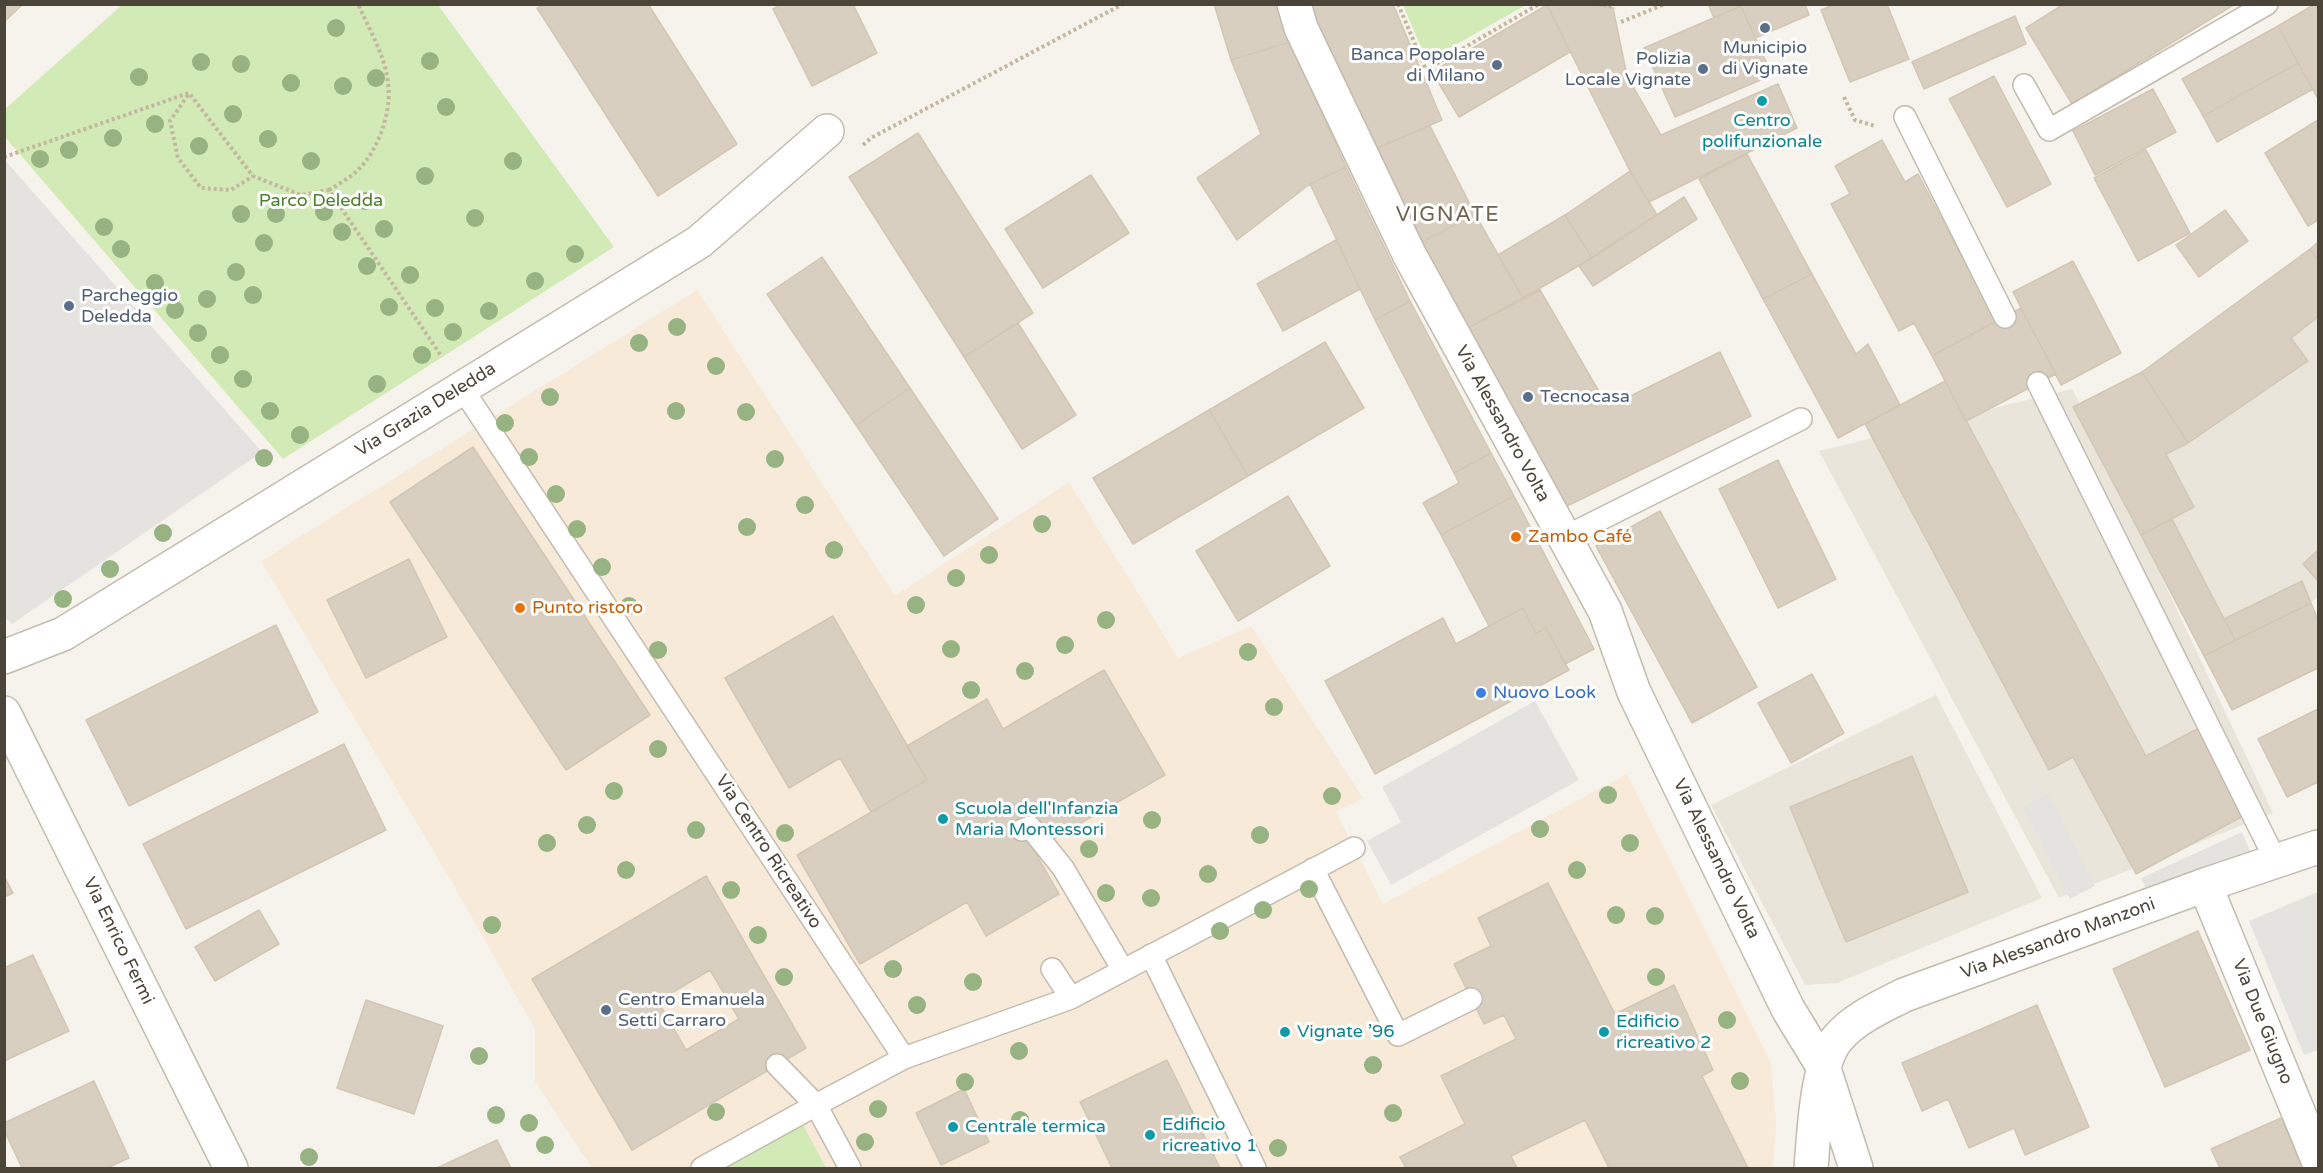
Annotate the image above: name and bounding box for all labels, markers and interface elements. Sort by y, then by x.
marker: Municipio di Vignate [1758,21,1772,35]
place label: Municipio di Vignate [1722,37,1808,80]
place label: Banca Popolare di Milano [1351,44,1485,86]
place label: Polizia Locale Vignate [1565,48,1691,90]
marker: Banca Popolare di Milano [1490,58,1504,72]
marker: Polizia Locale Vignate [1696,62,1710,76]
marker: Centro polifunzionale [1755,94,1769,108]
place label: Centro polifunzionale [1702,110,1822,152]
park label: Parco Deledda [259,190,383,212]
district label: VIGNATE [1396,202,1500,228]
place label: Parcheggio Deledda [81,285,178,328]
marker: Parcheggio Deledda [62,299,76,313]
street label: Via Alessandro Volta [1450,342,1554,506]
street label: Via Grazia Deledda [352,358,500,462]
place label: Tecnocasa [1540,386,1630,408]
marker: Tecnocasa [1521,390,1535,404]
place label: Zambo Café [1528,526,1632,548]
marker: Zambo Café [1509,530,1523,544]
place label: Punto ristoro [532,597,643,619]
marker: Punto ristoro [513,601,527,615]
place label: Nuovo Look [1493,682,1596,704]
marker: Nuovo Look [1474,686,1488,700]
street label: Via Centro Ricreativo [710,771,826,933]
street label: Via Alessandro Volta [1668,775,1764,943]
place label: Scuola dell'Infanzia Maria Montessori [955,798,1118,840]
marker: Scuola dell'Infanzia Maria Montessori [936,812,950,826]
street label: Via Enrico Fermi [78,874,158,1008]
street label: Via Alessandro Manzoni [1958,894,2158,984]
street label: Via Due Giugno [2227,956,2297,1088]
place label: Centro Emanuela Setti Carraro [618,989,765,1032]
marker: Centro Emanuela Setti Carraro [599,1003,613,1017]
place label: Edificio ricreativo 2 [1616,1011,1711,1054]
place label: Vignate ’96 [1297,1021,1395,1043]
marker: Vignate ’96 [1278,1025,1292,1039]
marker: Edificio ricreativo 2 [1597,1025,1611,1039]
place label: Edificio ricreativo 1 [1162,1114,1257,1156]
place label: Centrale termica [965,1116,1106,1138]
marker: Centrale termica [946,1120,960,1134]
marker: Edificio ricreativo 1 [1143,1128,1157,1142]

